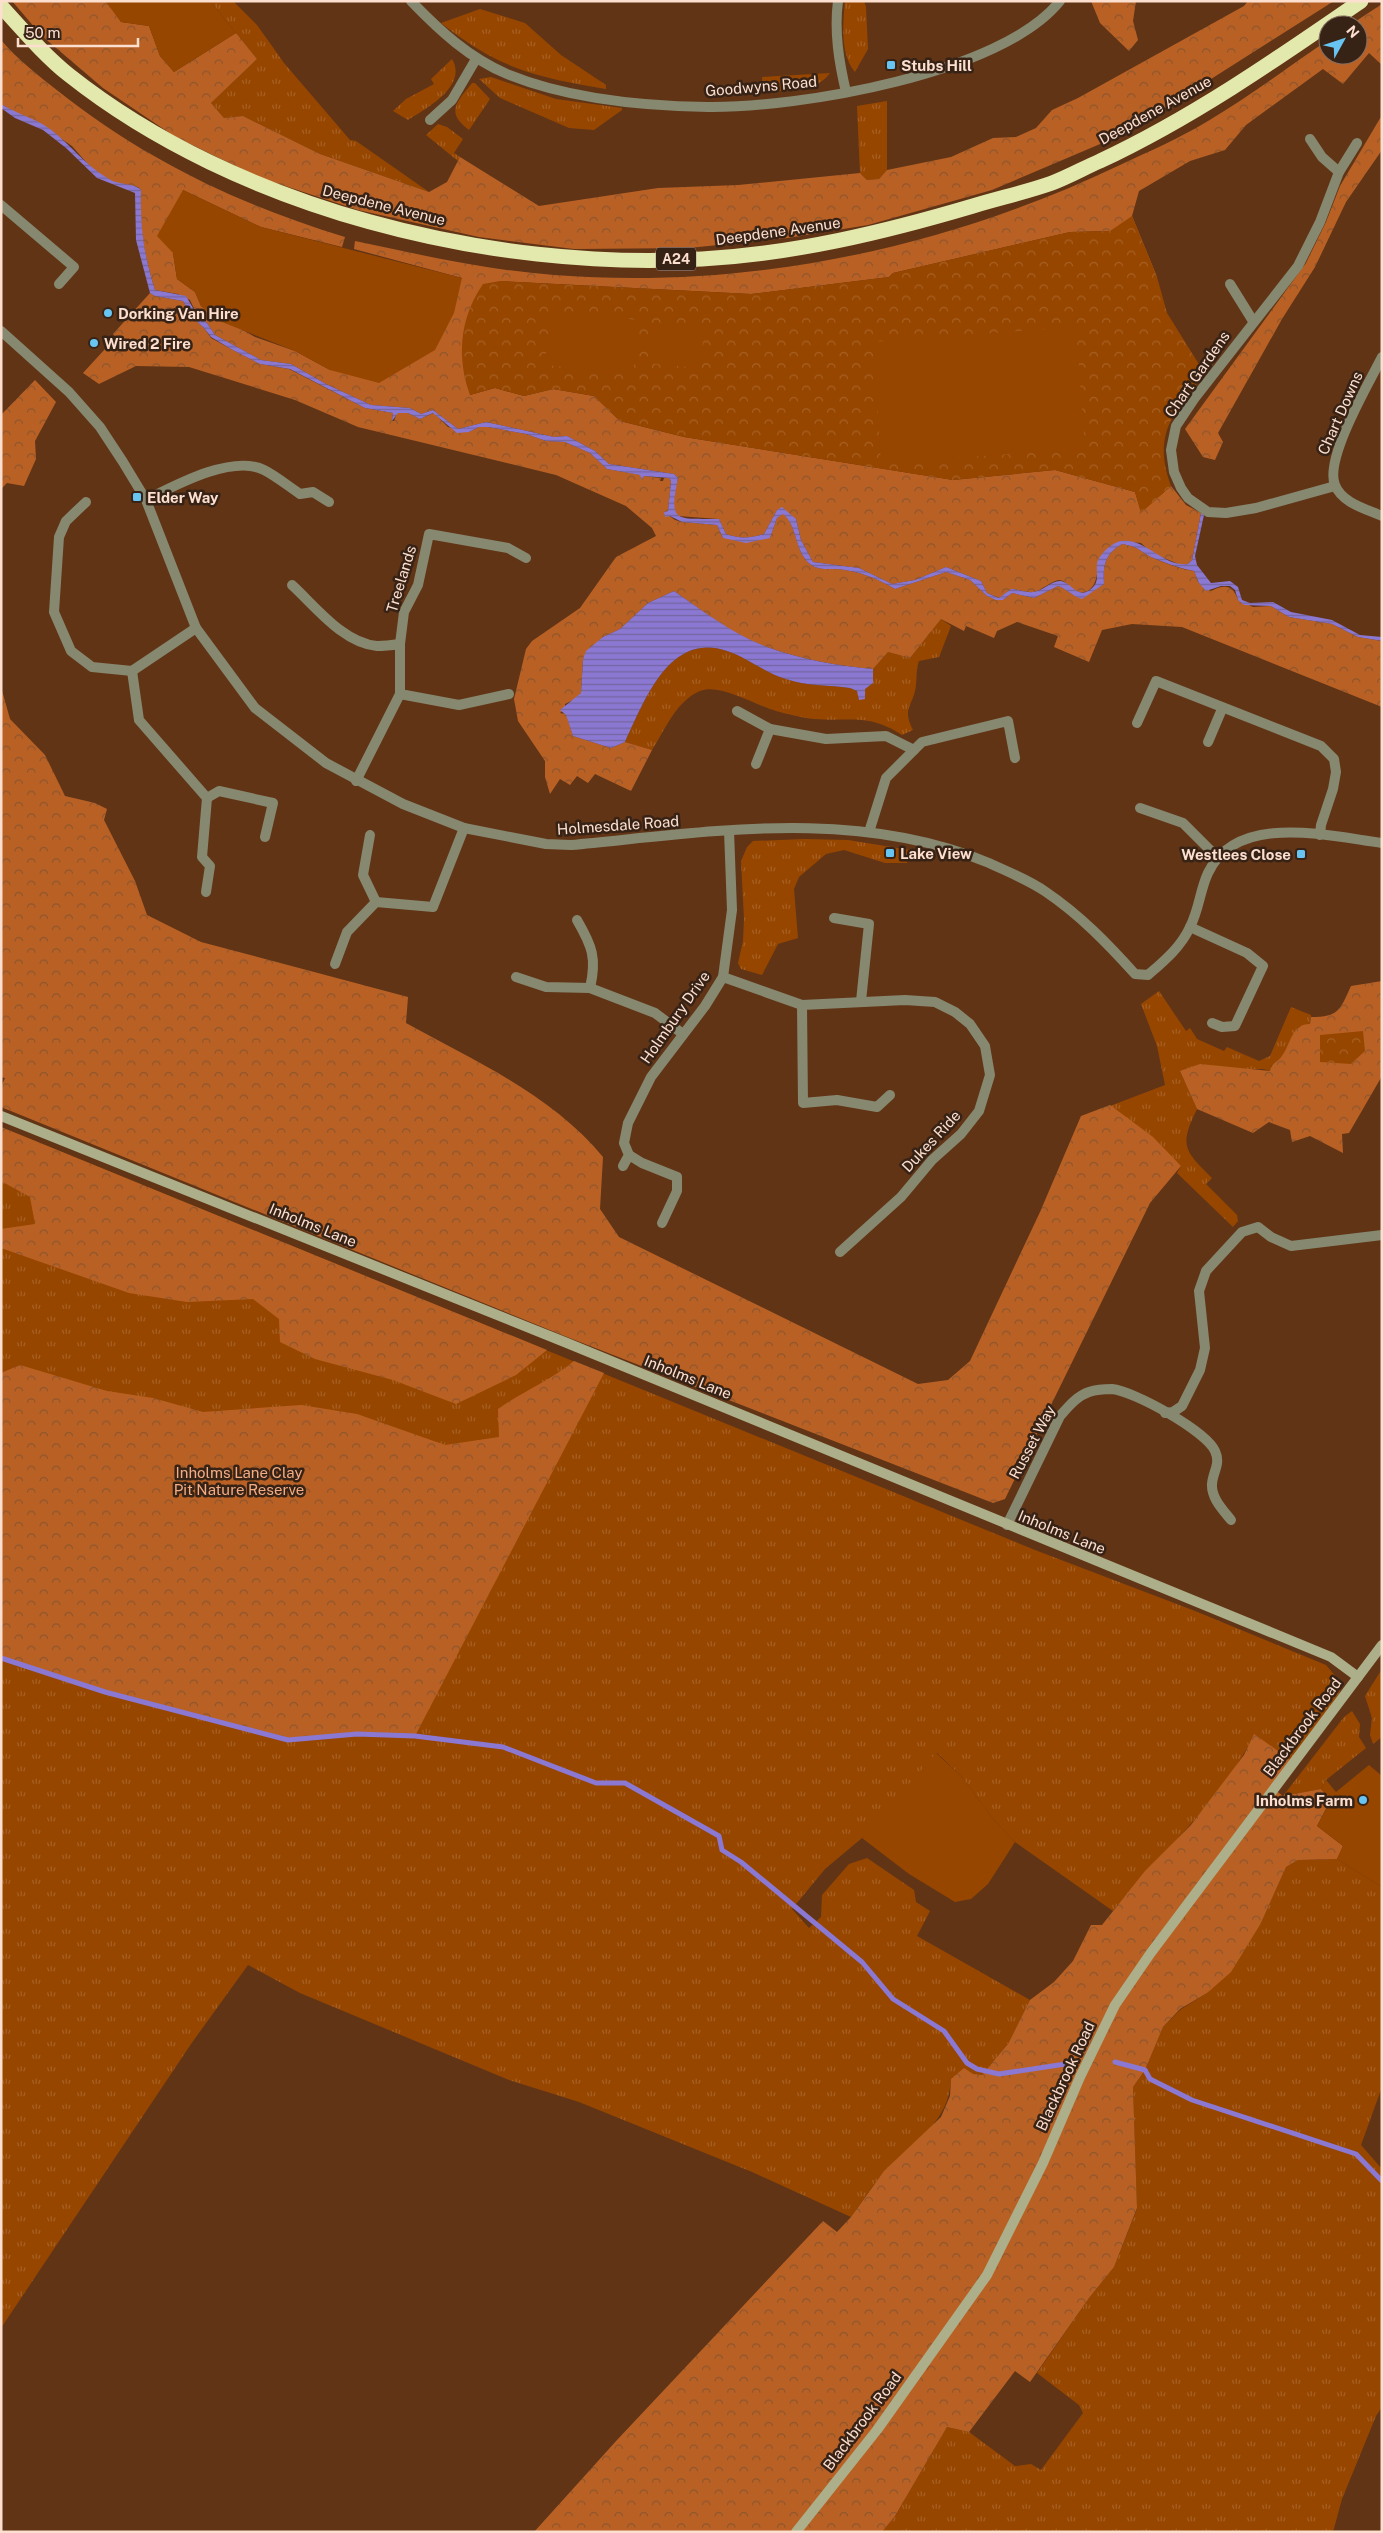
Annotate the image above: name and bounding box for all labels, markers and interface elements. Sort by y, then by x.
scale bar [18,15,138,47]
north arrow [1318,15,1368,65]
text: N [1343,22,1363,41]
text: 50 m [25,24,60,41]
place label: Stubs Hill [901,57,972,74]
marker: Stubs Hill [885,59,897,71]
street label: Deepdene Avenue [1096,72,1214,148]
street label: Goodwyns Road [704,73,818,99]
street label: Deepdene Avenue [321,182,447,228]
street label: Deepdene Avenue [714,214,842,248]
road number: A24 [656,248,696,270]
place label: Dorking Van Hire [118,305,239,322]
marker: Dorking Van Hire [102,307,114,319]
street label: Chart Gardens [1161,328,1233,420]
place label: Wired 2 Fire [104,335,191,352]
marker: Wired 2 Fire [88,337,100,349]
street label: Chart Downs [1314,369,1366,457]
place label: Elder Way [147,489,219,506]
marker: Elder Way [131,491,143,503]
street label: Treelands [383,543,419,615]
street label: Holmesdale Road [556,812,680,838]
place label: Lake View [900,845,972,862]
place label: Westlees Close [1181,846,1291,863]
marker: Lake View [884,847,896,859]
marker: Westlees Close [1295,848,1307,860]
street label: Holmbury Drive [637,968,713,1066]
street label: Dukes Ride [898,1107,964,1175]
street label: Inholms Lane [267,1200,359,1250]
street label: Inholms Lane [642,1352,734,1402]
street label: Russet Way [1006,1402,1058,1482]
park label: Inholms Lane Clay Pit Nature Reserve [174,1464,304,1498]
street label: Inholms Lane [1016,1507,1108,1557]
street label: Blackbrook Road [1260,1675,1344,1779]
place label: Inholms Farm [1255,1792,1353,1809]
marker: Inholms Farm [1357,1794,1369,1806]
street label: Blackbrook Road [1032,2019,1098,2133]
street label: Blackbrook Road [820,2369,904,2473]

